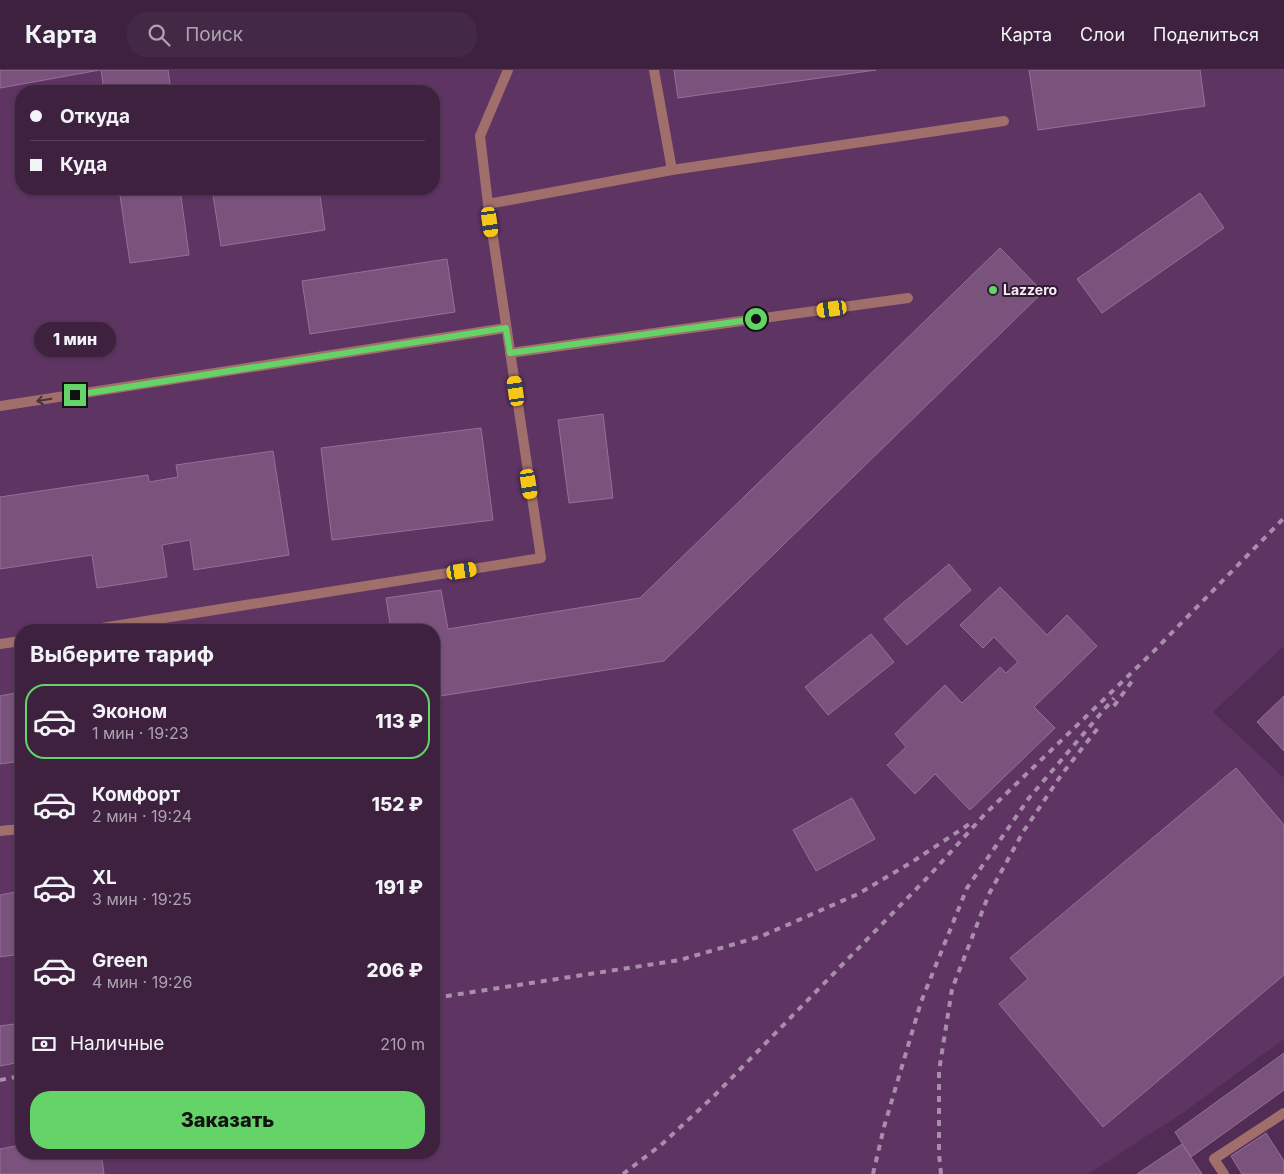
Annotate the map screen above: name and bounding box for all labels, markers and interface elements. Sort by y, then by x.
search box [127,12,477,57]
text: Карта [25,20,97,49]
icon: search [145,21,173,49]
text: Поиск [185,23,243,46]
text: Карта [1000,24,1052,45]
text: Слои [1080,24,1125,45]
text: Поделиться [1153,24,1259,45]
text: Откуда [60,105,130,128]
text: Куда [60,153,107,176]
car [480,206,499,238]
place label: Lazzero [1003,281,1058,298]
marker: Lazzero [987,284,999,296]
car [816,299,847,319]
route start [745,308,767,330]
callout: 1 мин [34,322,116,358]
text: 1 мин [53,329,97,349]
car [506,375,525,407]
route end [64,384,86,406]
one-way arrow [37,395,53,405]
car [519,468,538,500]
car [446,561,477,581]
text: Выберите тариф [30,641,214,667]
icon: car [32,699,77,744]
text: Эконом [92,700,167,723]
text: 113 ₽ [375,710,423,733]
text: 1 мин · 19:23 [92,723,189,743]
icon: car [32,782,77,827]
text: Комфорт [92,783,180,806]
text: 152 ₽ [372,793,423,816]
text: 2 мин · 19:24 [92,806,192,826]
icon: car [32,865,77,910]
text: XL [92,866,117,889]
text: 191 ₽ [375,876,423,899]
text: 3 мин · 19:25 [92,889,192,909]
icon: car [32,948,77,993]
text: Green [92,949,148,972]
text: 206 ₽ [367,959,423,982]
text: 4 мин · 19:26 [92,972,192,992]
icon: cash [30,1030,58,1058]
text: Наличные [70,1032,164,1055]
text: 210 m [380,1034,425,1054]
button: Заказать [30,1091,425,1149]

